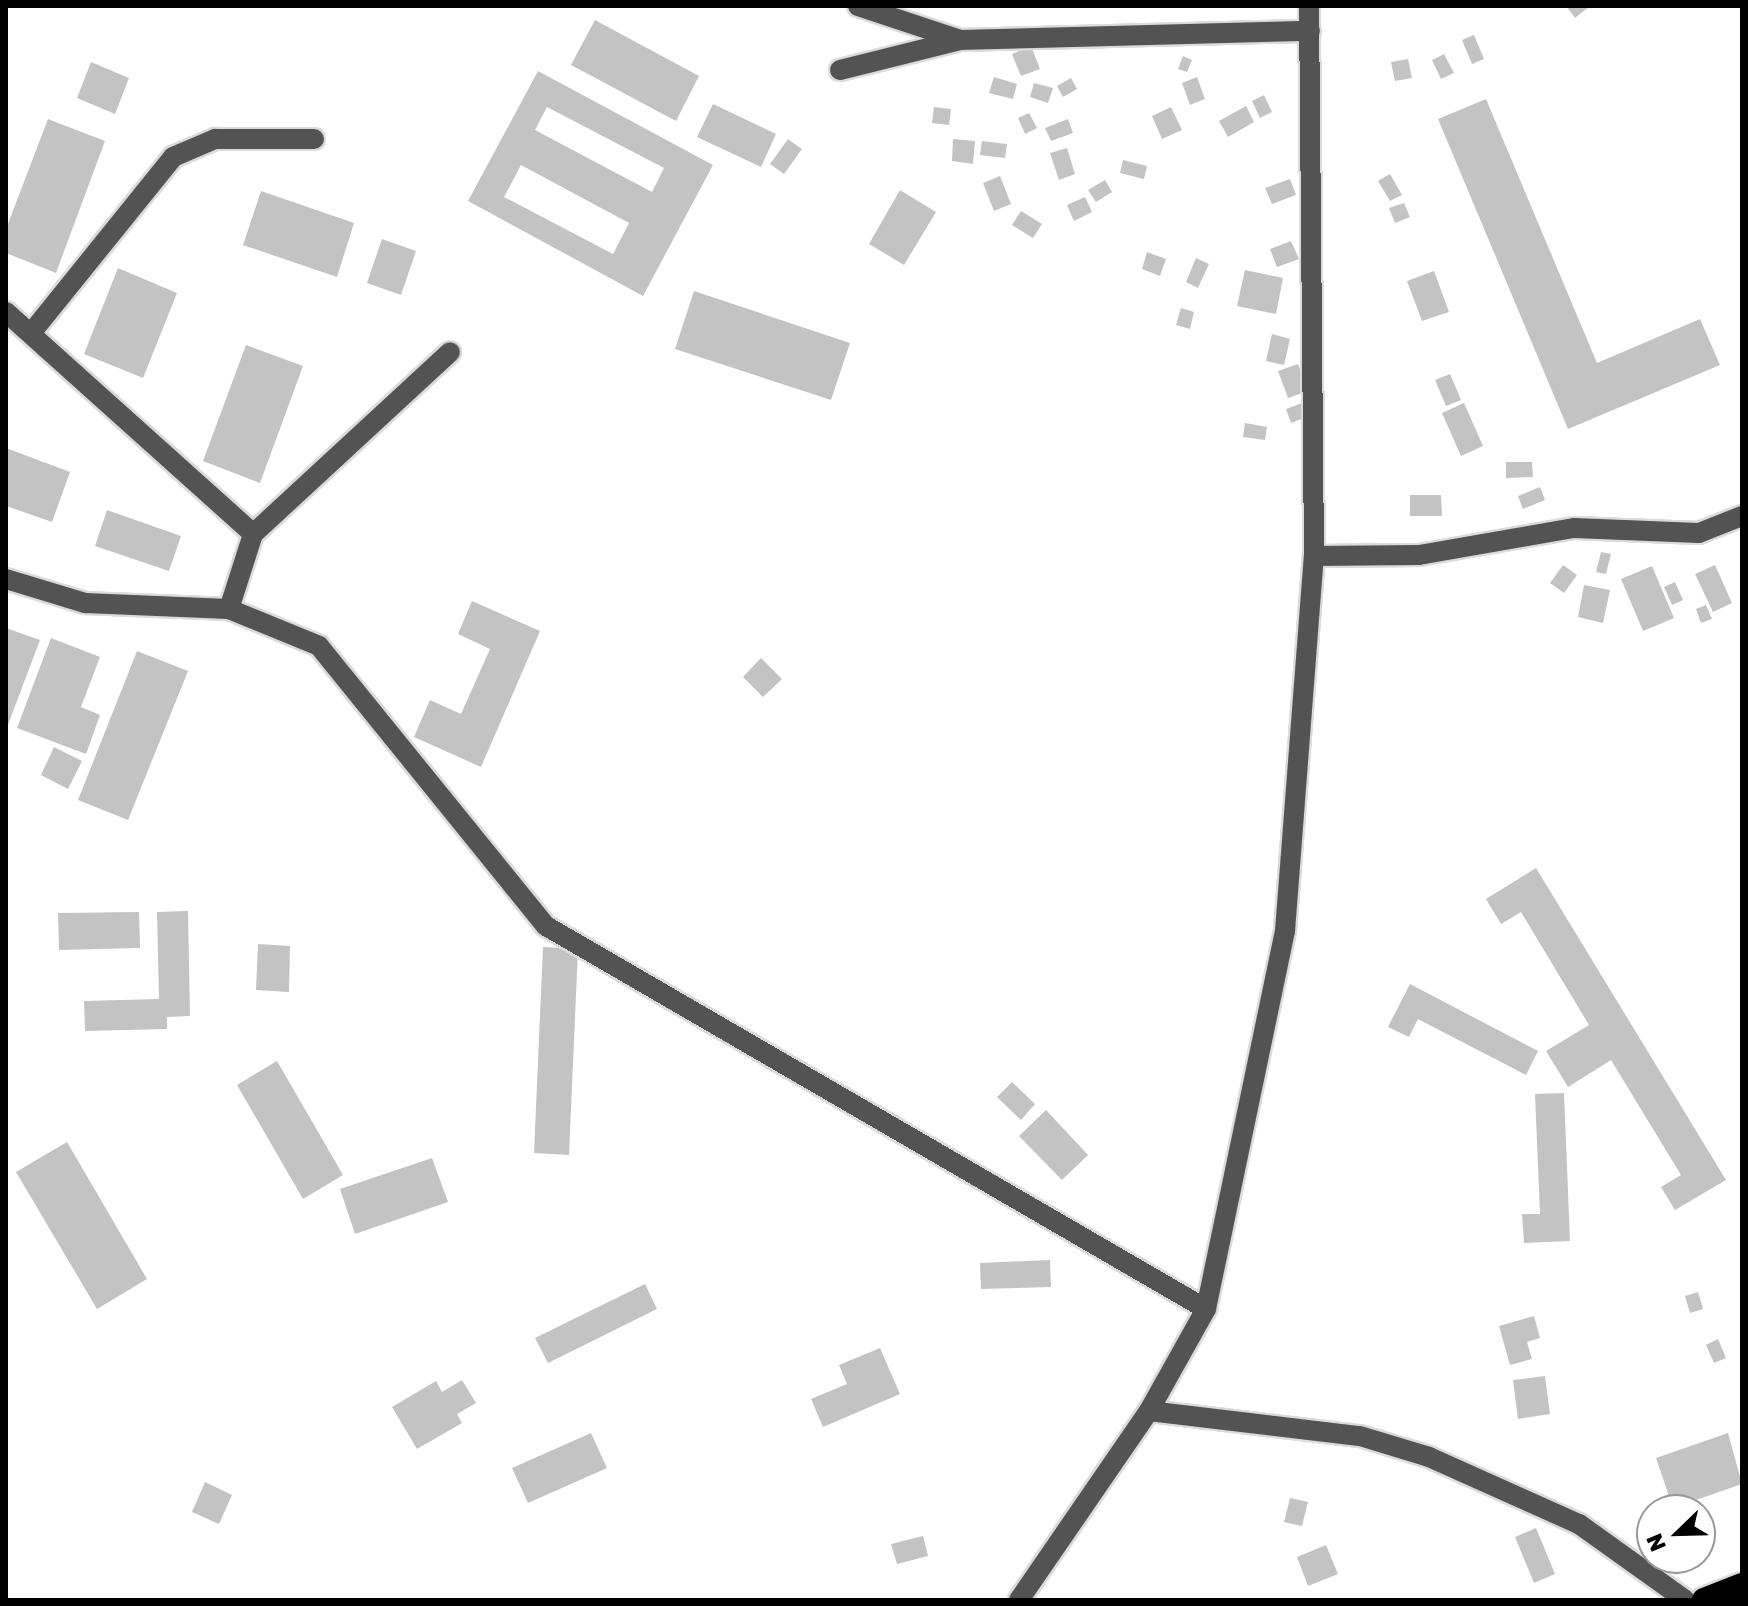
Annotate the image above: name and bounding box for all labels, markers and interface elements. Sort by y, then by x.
north arrow [1636,1494,1716,1574]
text: N [1640,1530,1671,1556]

